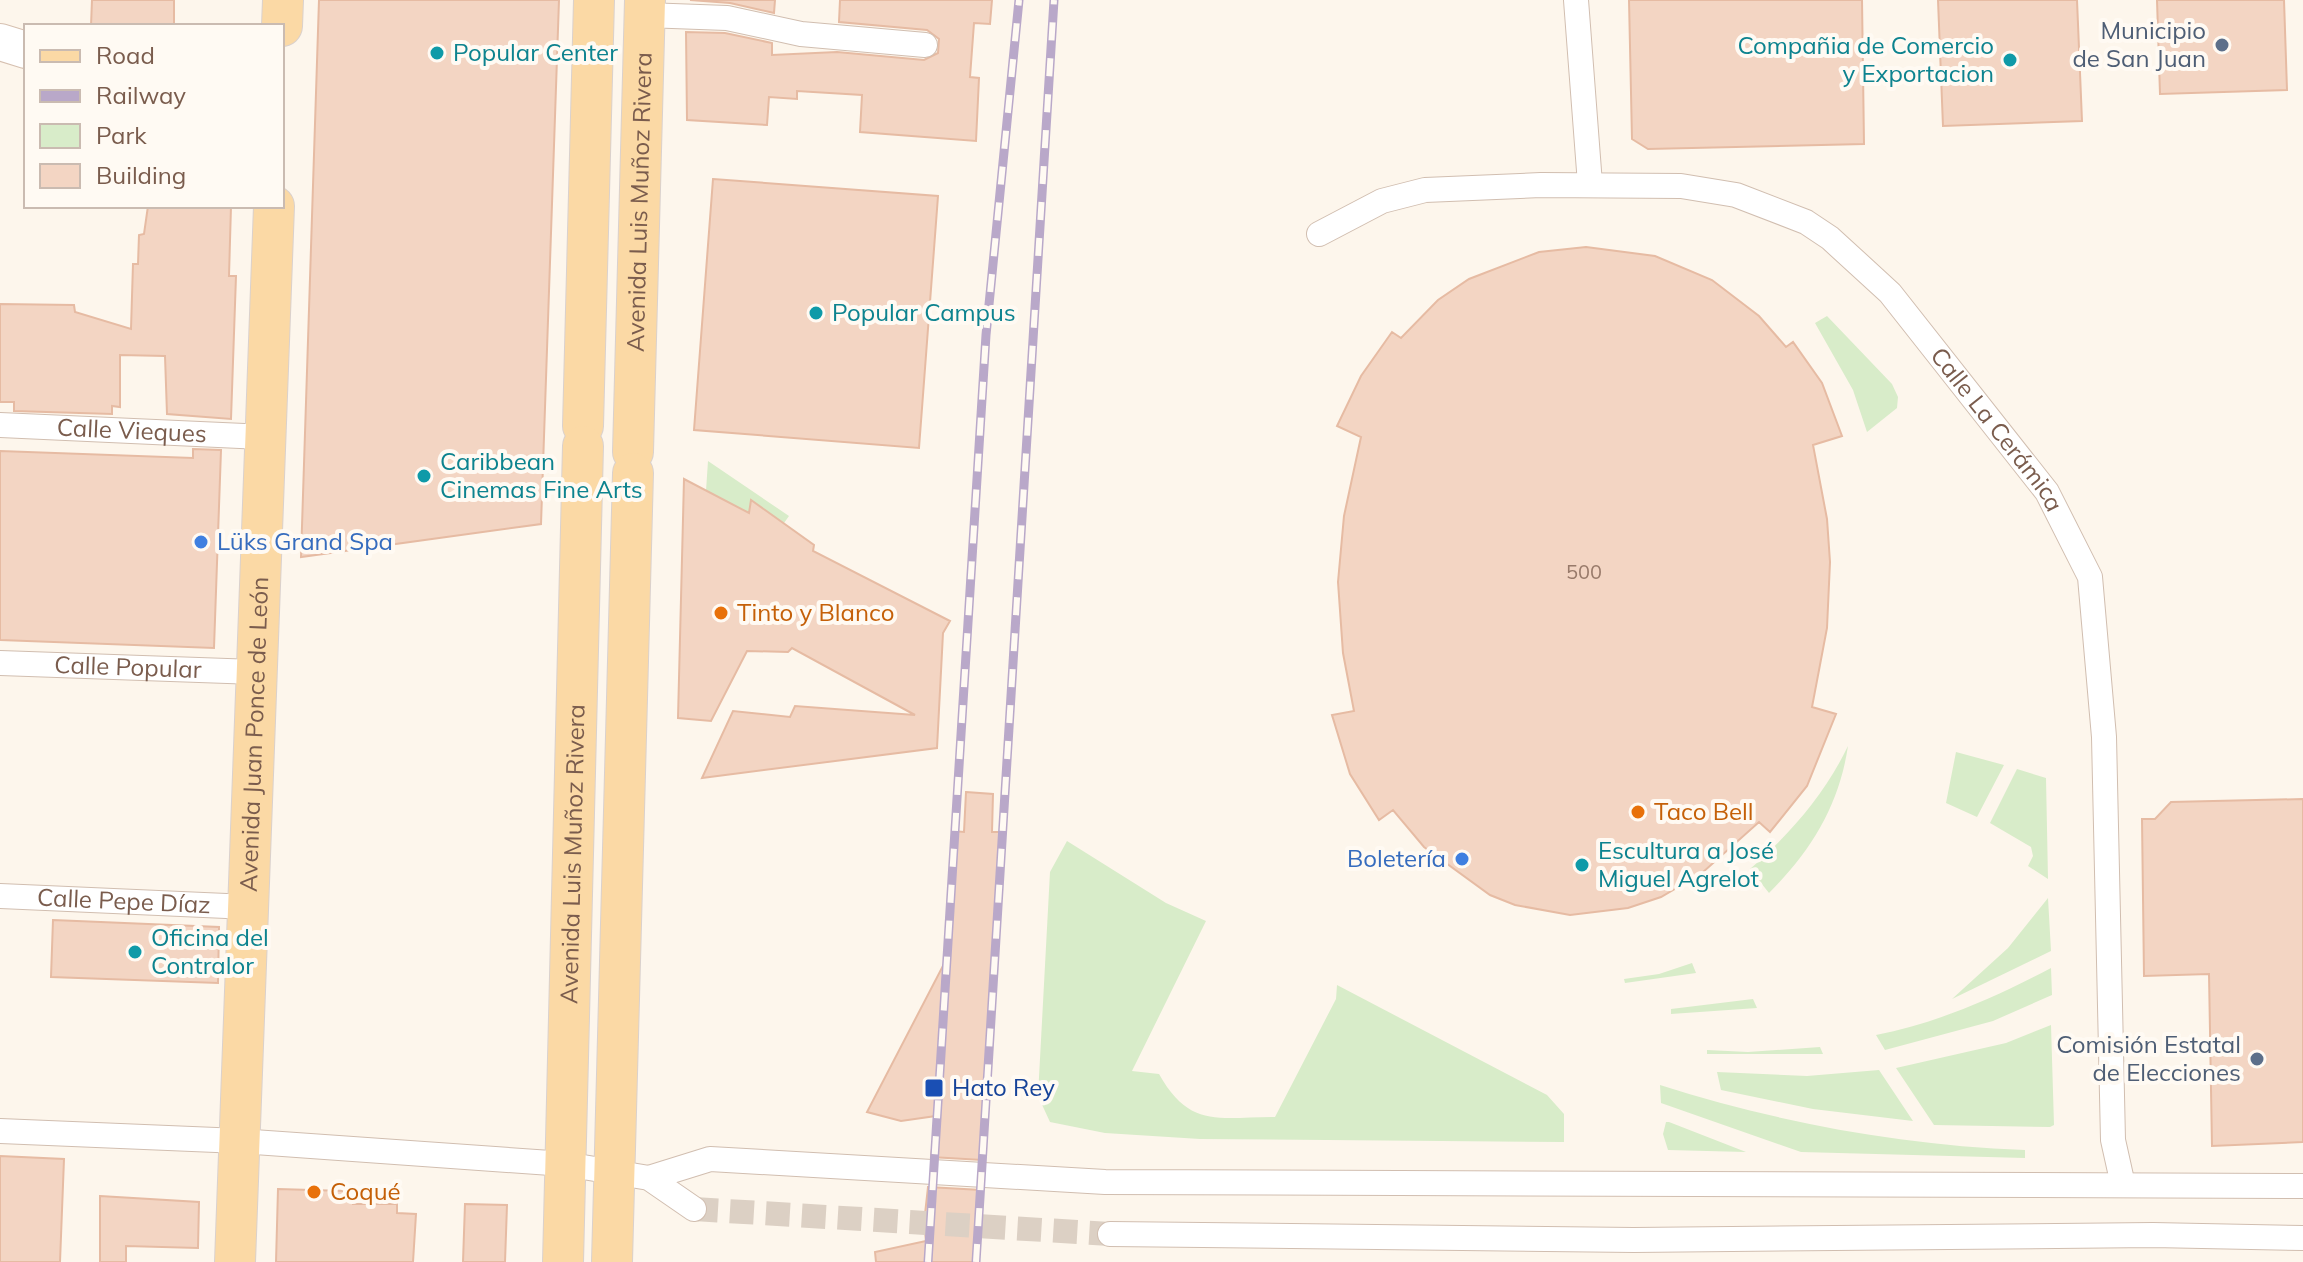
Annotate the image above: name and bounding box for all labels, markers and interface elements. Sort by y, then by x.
place label: Municipio de San Juan [2072,15,2206,73]
legend [24,24,284,208]
place label: Compañia de Comercio y Exportacion [1737,30,1994,88]
marker: Municipio de San Juan [2213,36,2231,54]
place label: Popular Center [453,37,618,67]
text: Road [96,40,155,70]
marker: Popular Center [428,44,446,62]
marker: Compañia de Comercio y Exportacion [2001,51,2019,69]
street label: Avenida Luis Muñoz Rivera [620,52,658,352]
text: Railway [96,80,186,110]
text: Park [96,120,147,150]
text: Building [96,160,186,190]
place label: Popular Campus [832,297,1016,327]
marker: Popular Campus [807,304,825,322]
street label: Calle La Cerámica [1925,341,2070,516]
street label: Calle Vieques [56,412,208,448]
place label: Caribbean Cinemas Fine Arts [440,446,643,504]
marker: Caribbean Cinemas Fine Arts [415,467,433,485]
place label: Lüks Grand Spa [217,526,393,556]
marker: Lüks Grand Spa [192,533,210,551]
house number: 500 [1566,559,1602,584]
street label: Avenida Juan Ponce de León [233,576,274,893]
place label: Tinto y Blanco [737,597,894,627]
marker: Tinto y Blanco [712,604,730,622]
street label: Calle Popular [54,649,202,684]
street label: Avenida Luis Muñoz Rivera [553,704,591,1004]
place label: Taco Bell [1654,796,1753,826]
marker: Taco Bell [1629,803,1647,821]
place label: Escultura a José Miguel Agrelot [1598,835,1774,893]
place label: Boletería [1347,843,1446,873]
marker: Boletería [1453,850,1471,868]
marker: Escultura a José Miguel Agrelot [1573,856,1591,874]
street label: Calle Pepe Díaz [37,882,211,919]
place label: Oficina del Contralor [151,922,269,980]
marker: Oficina del Contralor [126,943,144,961]
place label: Comisión Estatal de Elecciones [2056,1029,2241,1087]
marker: Comisión Estatal de Elecciones [2248,1050,2266,1068]
place label: Hato Rey [952,1072,1055,1102]
marker: Hato Rey [923,1077,945,1099]
place label: Coqué [330,1176,401,1206]
marker: Coqué [305,1183,323,1201]

